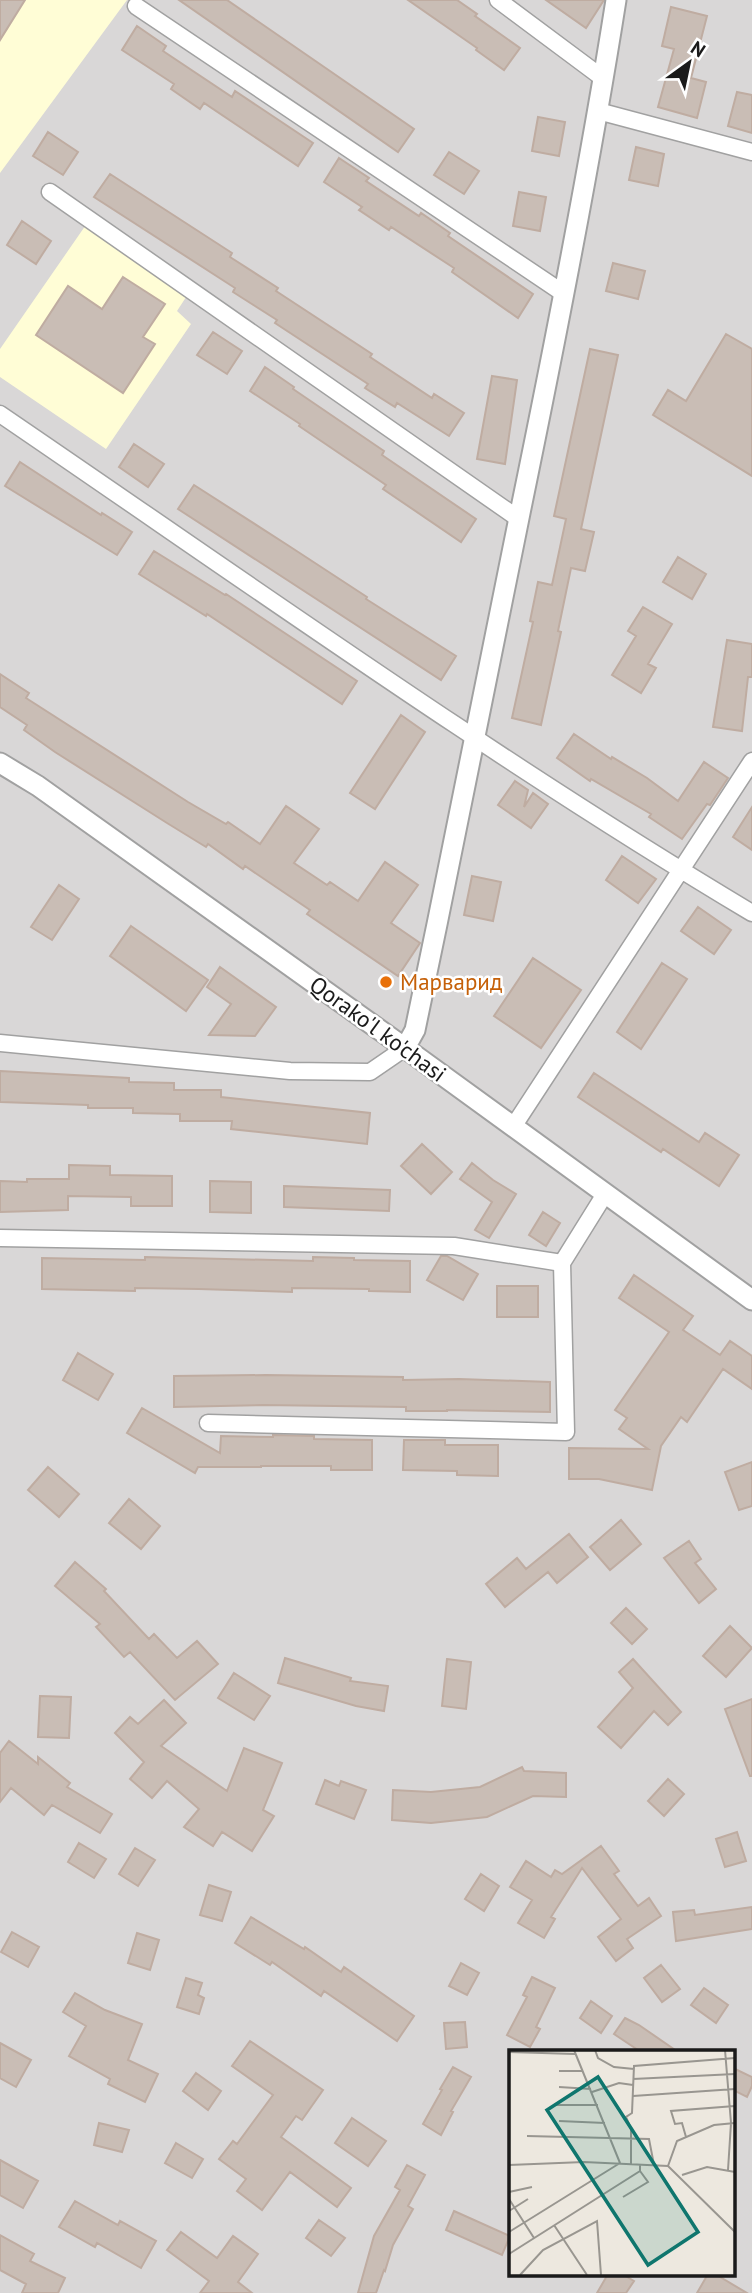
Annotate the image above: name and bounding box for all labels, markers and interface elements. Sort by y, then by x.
north arrow [654,28,724,98]
text: N [686,35,710,62]
place label: Марварид [400,967,502,996]
street label: Qorako'l ko'chasi [304,969,452,1088]
marker: Марварид [378,974,394,990]
inset map [509,2050,734,2276]

